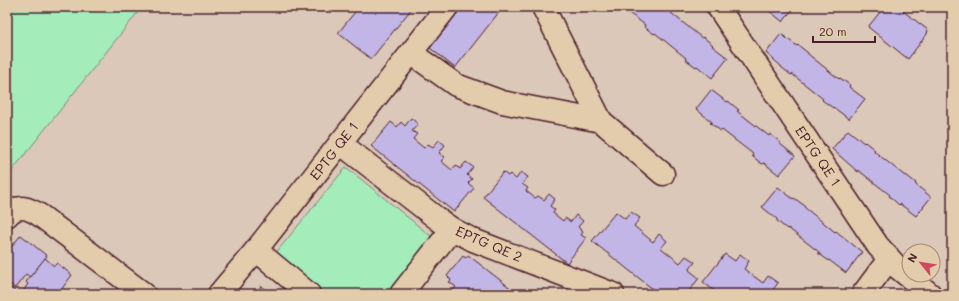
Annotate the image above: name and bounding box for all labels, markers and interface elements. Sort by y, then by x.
scale bar [813,18,875,44]
text: 20 m [819,23,847,39]
street label: EPTG QE 1 [305,118,362,184]
street label: EPTG QE 1 [791,122,846,190]
street label: EPTG QE 2 [453,221,525,266]
north arrow [901,243,941,283]
text: N [903,250,920,265]

